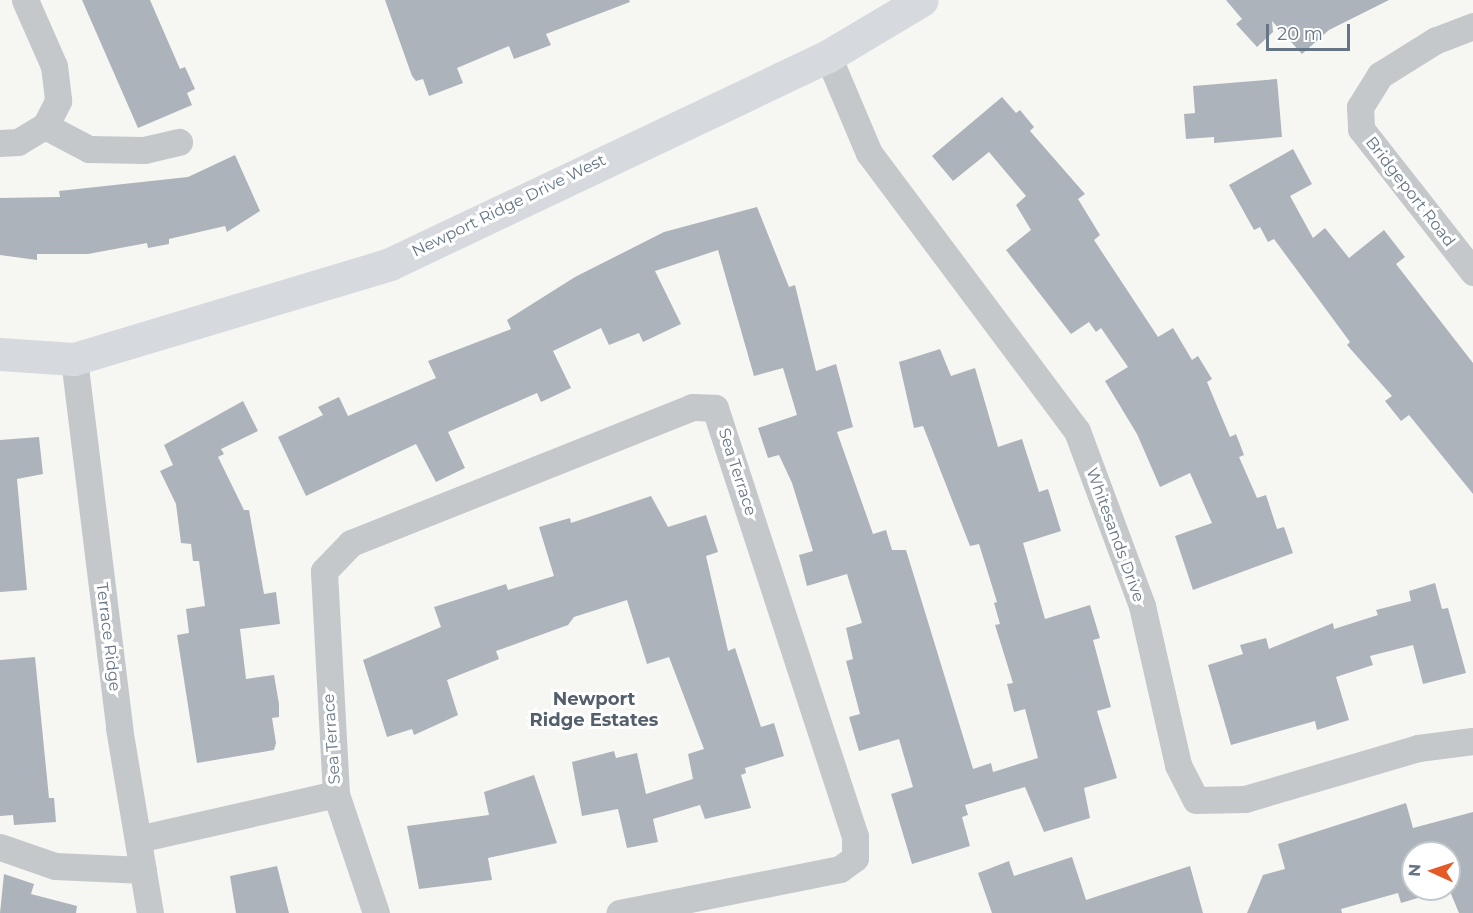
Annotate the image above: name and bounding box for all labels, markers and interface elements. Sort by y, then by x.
scale bar [1269,12,1353,50]
text: 20 m [1277,23,1323,45]
street label: Bridgeport Road [1361,133,1459,251]
street label: Newport Ridge Drive West [409,151,609,261]
street label: Sea Terrace [714,426,760,518]
street label: Whitesands Drive [1082,465,1148,605]
street label: Terrace Ridge [92,581,124,693]
district label: Newport Ridge Estates [530,689,658,732]
street label: Sea Terrace [319,693,345,785]
north arrow [1401,841,1461,901]
text: N [1405,863,1424,877]

